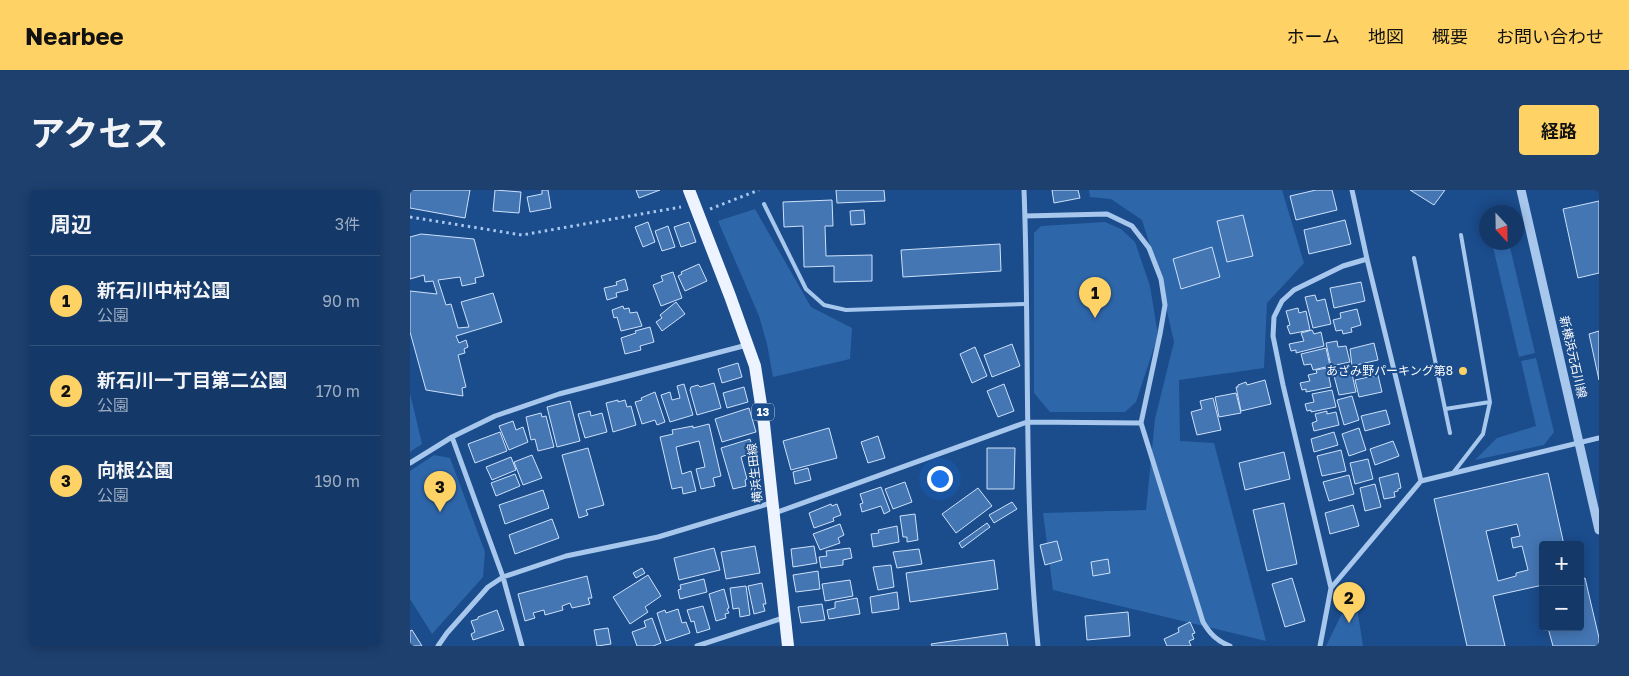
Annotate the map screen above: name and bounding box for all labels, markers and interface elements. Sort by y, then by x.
text: Nearbee [25,21,124,50]
text: ホーム [1287,25,1340,47]
text: 地図 [1368,25,1404,47]
text: 概要 [1432,25,1468,47]
text: お問い合わせ [1496,25,1604,47]
button: 経路 [1519,105,1599,155]
text: アクセス [30,112,168,154]
north arrow [1479,205,1524,250]
text: 周辺 [50,211,92,237]
text: 3件 [335,214,360,234]
pin: 1 [1079,277,1111,318]
text: 新石川中村公園 [97,278,230,301]
text: 1 [62,291,70,311]
text: 90 m [322,291,360,311]
text: 公園 [97,305,129,325]
street label: 新横浜元石川線 [1557,314,1590,400]
place label: あざみ野パーキング第8 [1326,363,1453,378]
marker: あざみ野パーキング第8 [1457,365,1469,377]
text: 新石川一丁目第二公園 [97,368,287,391]
text: 2 [61,381,71,401]
text: 170 m [316,381,360,401]
text: 公園 [97,395,129,415]
road number: 13 [752,403,774,420]
street label: 横浜生田線 [744,442,765,504]
text: 向根公園 [97,458,173,481]
your location [927,466,953,492]
text: 3 [61,471,71,491]
text: 190 m [314,471,360,491]
pin: 3 [424,471,456,512]
text: 公園 [97,485,129,505]
map controls [1539,541,1584,631]
button: + [1539,541,1584,586]
pin: 2 [1333,582,1365,623]
button: − [1539,586,1584,631]

